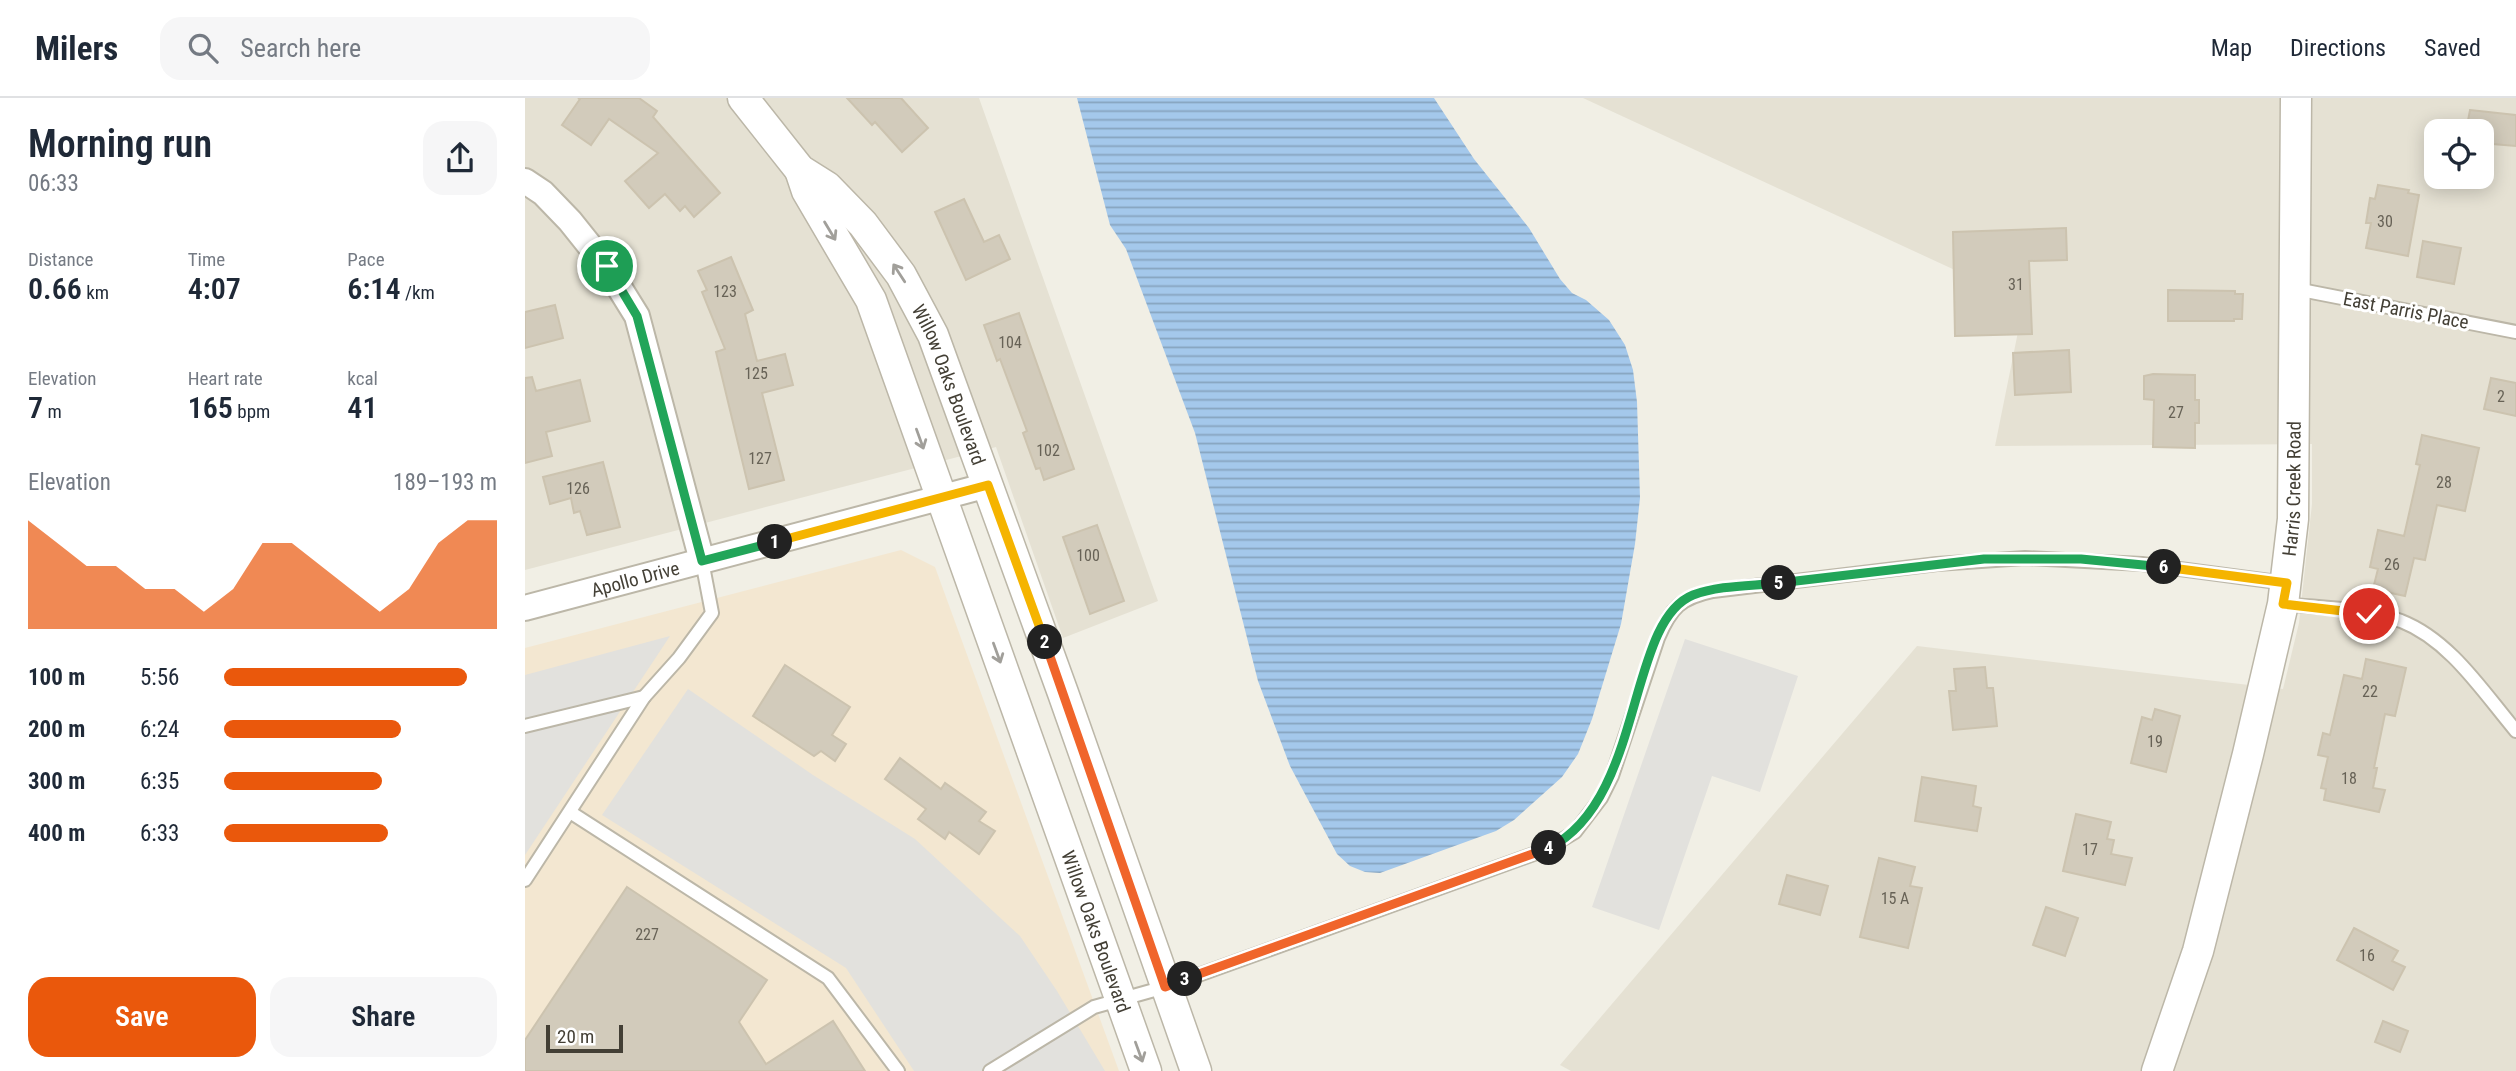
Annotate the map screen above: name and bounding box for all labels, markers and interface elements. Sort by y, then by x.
search box [160,17,650,80]
text: Milers [35,29,118,68]
icon: search [184,29,222,67]
text: Search here [240,33,361,63]
text: Map [2211,34,2252,62]
text: Directions [2290,34,2386,62]
text: Saved [2424,34,2481,62]
map controls [2424,119,2494,189]
button: locate [2424,119,2494,189]
button: share [423,121,497,195]
text: Morning run [28,122,212,166]
text: 06:33 [28,170,79,197]
house number: 30 [2377,212,2393,231]
one-way arrow [823,220,837,240]
pin [577,236,637,296]
icon: arrive [588,247,626,285]
text: Distance [28,248,93,271]
text: Time [188,248,225,271]
text: Pace [347,248,385,271]
one-way arrow [891,264,906,283]
text: 0.66 [28,271,82,306]
text: 4:07 [188,271,241,306]
text: 6:14 [347,271,401,306]
house number: 31 [2008,275,2024,294]
text: km [82,281,109,304]
text: /km [401,281,435,304]
house number: 123 [713,282,737,301]
street label: East Parris Place [2341,287,2471,334]
street label: Willow Oaks Boulevard [907,301,990,468]
house number: 104 [998,333,1022,352]
house number: 125 [744,364,768,383]
text: Elevation [28,367,96,390]
text: Heart rate [188,367,263,390]
text: kcal [347,367,378,390]
house number: 2 [2497,387,2505,406]
text: 7 [28,390,43,425]
text: 165 [188,390,233,425]
text: 41 [347,390,378,425]
text: m [43,400,62,423]
text: bpm [233,400,270,423]
house number: 27 [2168,403,2184,422]
street label: Harris Creek Road [2278,421,2306,557]
one-way arrow [915,427,927,449]
house number: 102 [1036,441,1060,460]
house number: 127 [748,449,772,468]
text: Elevation [28,469,111,496]
text: 189–193 m [393,469,497,496]
house number: 28 [2436,473,2452,492]
house number: 126 [566,479,590,498]
pin: 1 [757,524,793,560]
text: 1 [770,530,779,553]
house number: 100 [1076,546,1100,565]
pin: 6 [2147,550,2181,584]
text: 6 [2159,555,2168,578]
house number: 26 [2384,555,2400,574]
street label: Apollo Drive [589,556,682,602]
pin: 5 [1761,566,1797,601]
text: 5 [1774,571,1783,594]
pin [2339,584,2399,644]
icon: check [2350,595,2388,633]
pin: 2 [1028,624,1063,660]
text: 2 [1040,630,1049,653]
one-way arrow [991,641,1004,663]
text: 100 m [28,664,85,691]
text: 5:56 [140,664,179,691]
house number: 22 [2362,682,2378,701]
text: 200 m [28,716,85,743]
text: 6:24 [140,716,179,743]
house number: 19 [2147,732,2163,751]
text: 300 m [28,768,85,795]
text: 6:35 [140,768,179,795]
house number: 18 [2341,769,2357,788]
text: 400 m [28,820,85,847]
text: 6:33 [140,820,179,847]
pin: 4 [1531,830,1567,866]
text: 4 [1544,836,1553,859]
house number: 17 [2082,840,2098,859]
street label: Willow Oaks Boulevard [1056,848,1135,1016]
house number: 15 A [1881,889,1909,908]
house number: 227 [635,925,659,944]
house number: 16 [2359,946,2375,965]
pin: 3 [1167,962,1203,996]
text: 3 [1180,967,1189,990]
button: Save [28,977,256,1057]
button: Share [270,977,497,1057]
scale bar [546,1022,623,1054]
text: 20 m [557,1025,594,1048]
one-way arrow [1134,1040,1146,1062]

